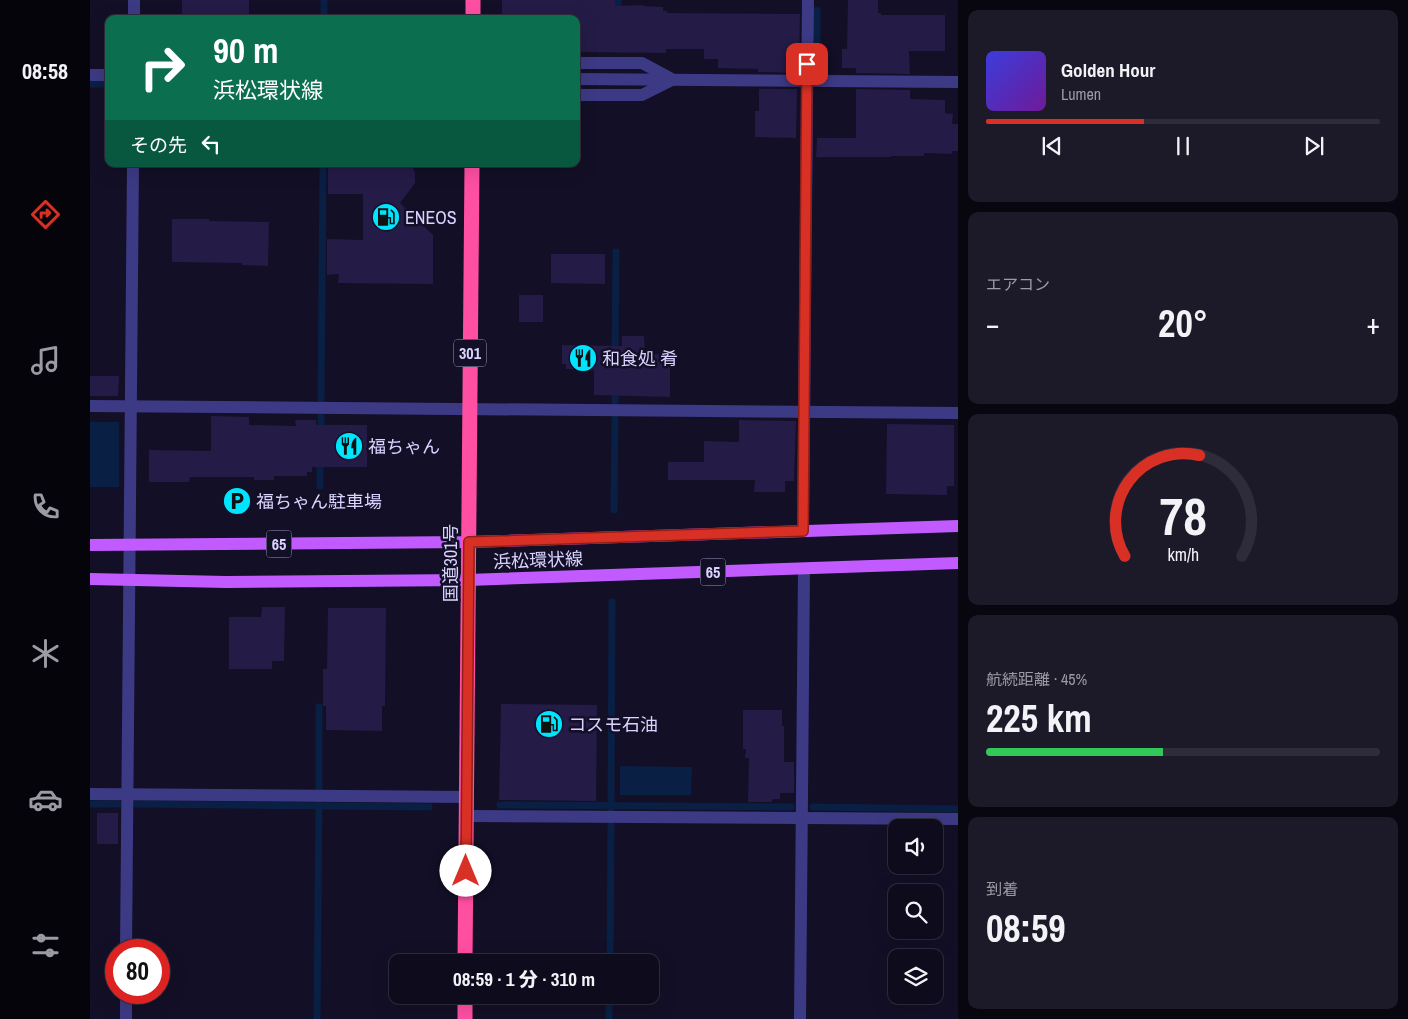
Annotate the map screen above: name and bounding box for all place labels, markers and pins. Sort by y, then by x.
pin [786,43,828,85]
fuel station icon: ENEOS [371,202,401,232]
place label: ENEOS [405,205,457,230]
restaurant icon: 和食処 肴 [568,343,598,373]
place label: 和食処 肴 [602,346,678,371]
restaurant icon: 福ちゃん [334,431,364,461]
place label: 福ちゃん [368,434,440,459]
parking icon: 福ちゃん駐車場 [222,486,252,516]
place label: 福ちゃん駐車場 [256,489,382,514]
fuel station icon: コスモ石油 [534,709,564,739]
place label: コスモ石油 [568,712,658,737]

